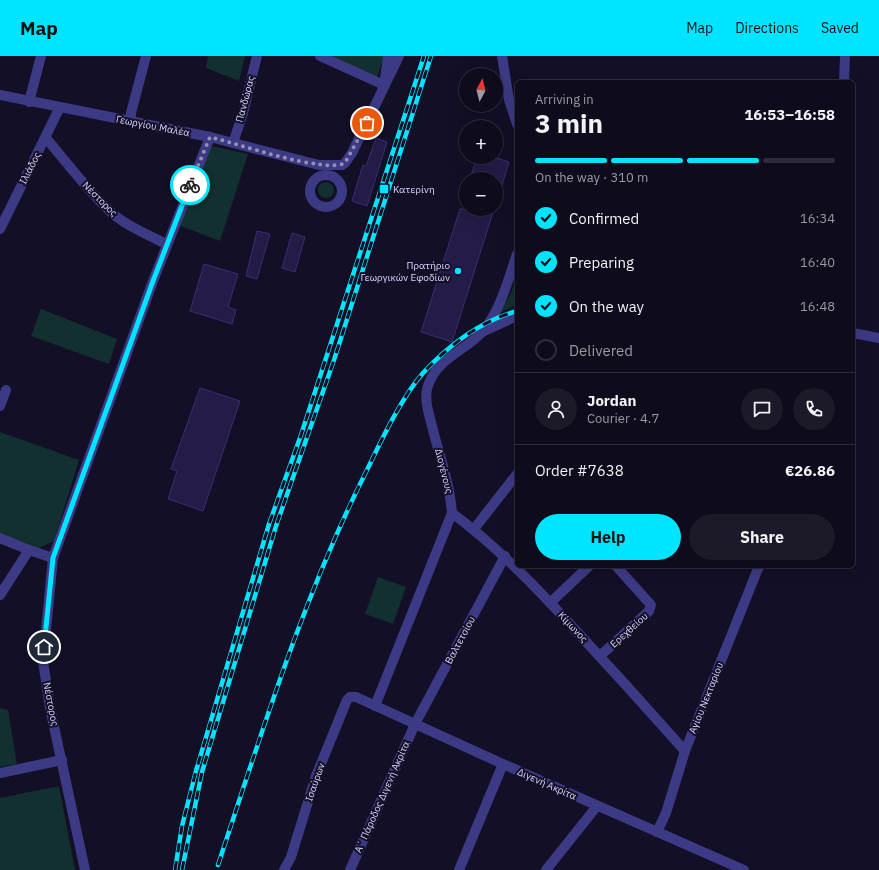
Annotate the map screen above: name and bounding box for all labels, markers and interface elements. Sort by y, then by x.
text: Map [20,16,58,40]
text: Map [686,19,713,37]
text: Directions [735,19,799,37]
text: Saved [821,19,859,37]
north arrow [459,68,503,112]
map controls [459,68,503,216]
street label: Πανδώρας [233,74,258,124]
text: Arriving in [535,91,594,108]
text: 16:53–16:58 [744,105,835,124]
pin [350,106,384,140]
text: 3 min [535,106,603,140]
street label: Γεωργίου Μαλέα [115,112,192,140]
icon: bag [356,112,378,134]
button: + [459,120,503,164]
street label: Ιλιάδος [16,150,44,186]
courier [170,165,210,205]
text: On the way · 310 m [535,169,648,186]
button: − [459,172,503,216]
icon: bike [179,174,201,196]
street label: Νέστορος [80,179,120,219]
marker: Κατερίνη [378,183,390,195]
place label: Κατερίνη [393,183,435,196]
icon: check [535,207,557,229]
text: Confirmed [569,209,639,228]
text: 16:34 [800,210,835,227]
icon: check [535,251,557,273]
text: Preparing [569,253,634,272]
text: 16:40 [800,254,835,271]
place label: Πρατήριο Γεωργικών Εφοδίων [360,259,450,284]
marker: Πρατήριο Γεωργικών Εφοδίων [453,266,463,276]
icon: check [535,295,557,317]
text: On the way [569,297,644,316]
text: 16:48 [800,298,835,315]
text: Delivered [569,341,633,360]
button: person [535,388,577,430]
button: chat [741,388,783,430]
button: phone [793,388,835,430]
text: Jordan [587,391,636,410]
text: Courier · 4.7 [587,410,659,427]
street label: Διογένους [432,447,456,495]
text: Order #7638 [535,461,624,480]
text: €26.86 [785,461,835,480]
button: Help [535,514,681,560]
button: Share [689,514,835,560]
street label: Κίμωνος [555,609,591,645]
street label: Ερεχθείου [607,610,651,650]
street label: Βαλτετσίου [442,614,478,666]
pin [27,630,61,664]
icon: home [33,636,55,658]
street label: Αγίου Νεκταρίου [686,660,726,736]
street label: Νέστορος [40,681,62,727]
street label: Α΄ Πάροδος Διγενή Ακρίτα [351,738,413,855]
street label: Ισαύρων [302,761,328,803]
street label: Διγενή Ακρίτα [515,765,579,803]

